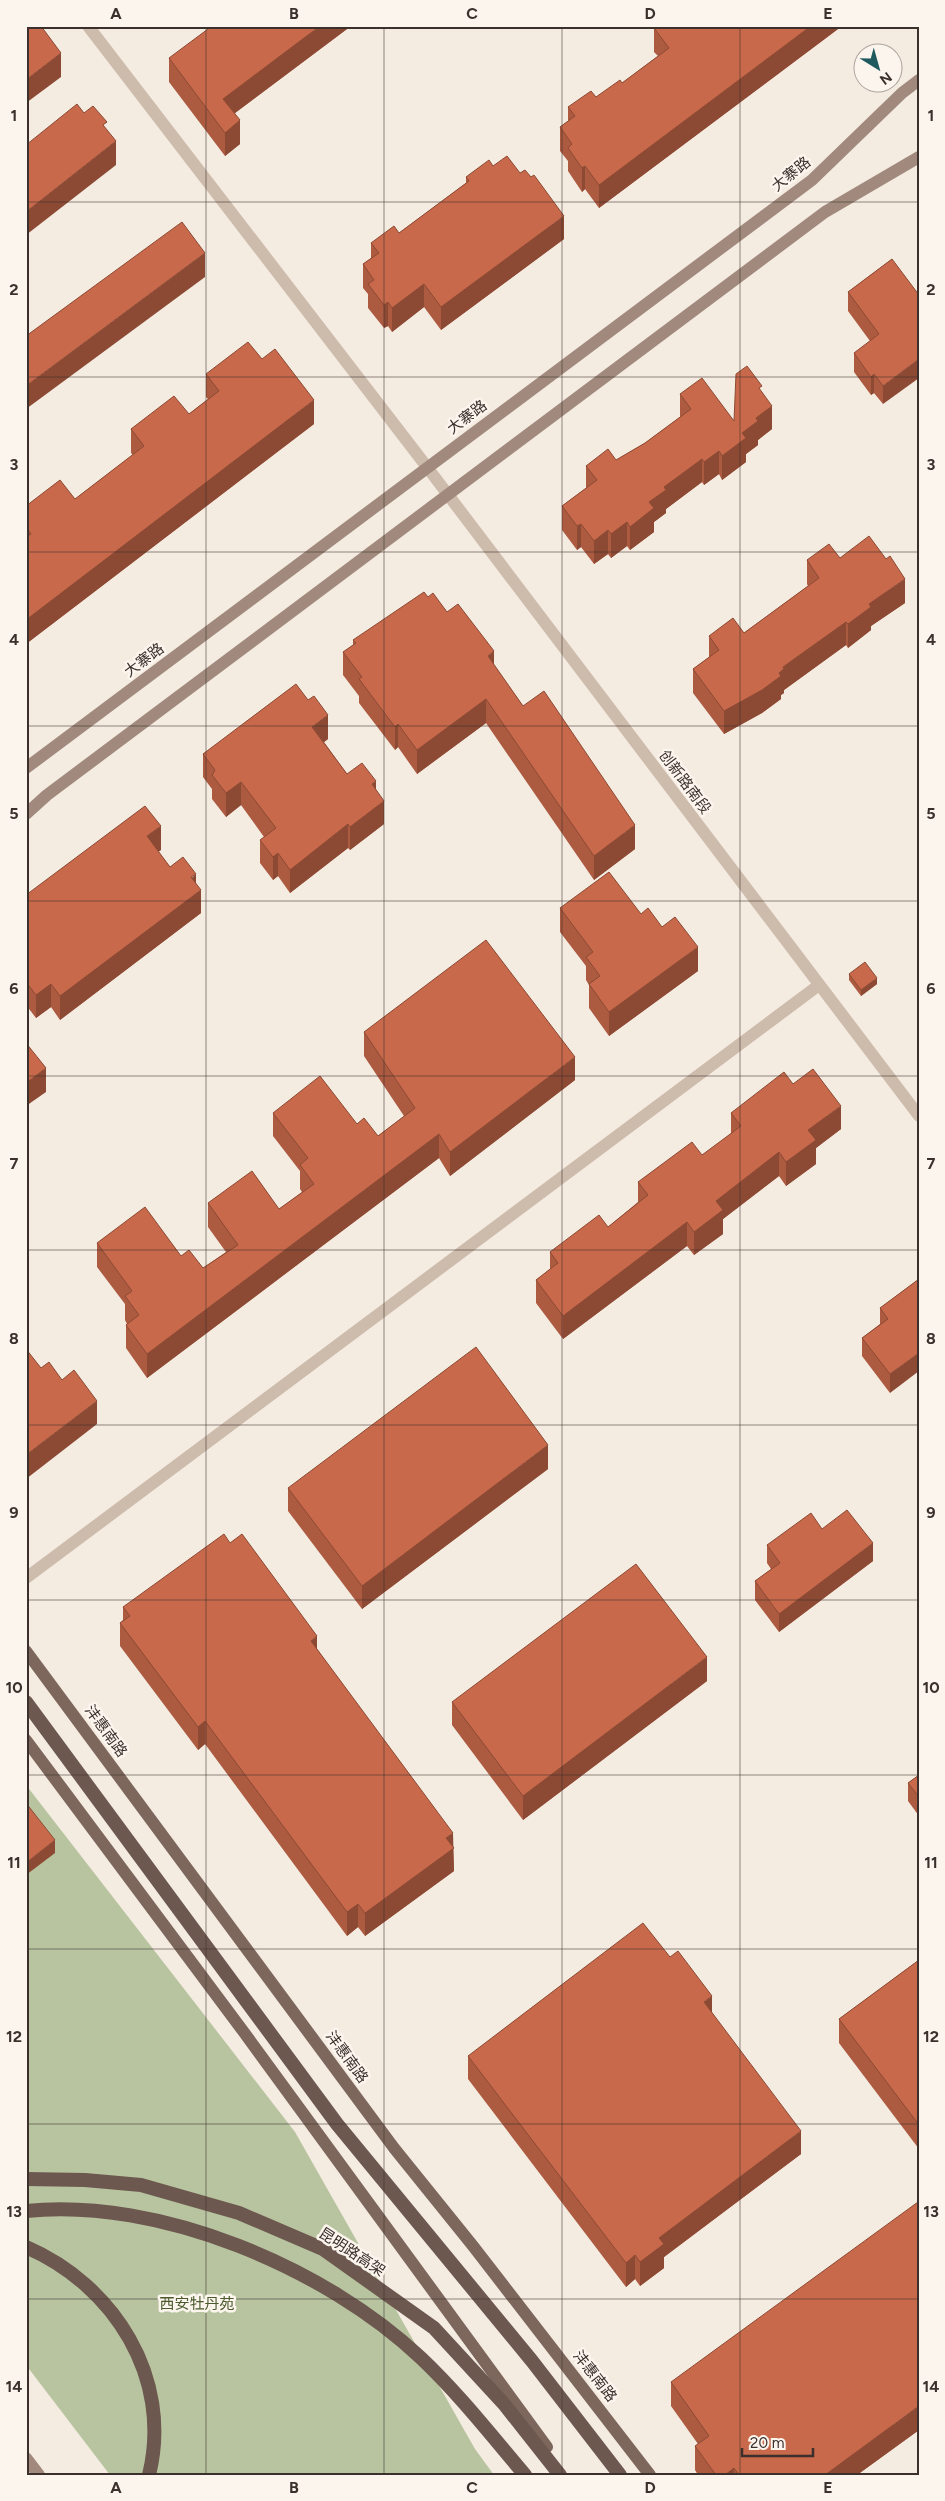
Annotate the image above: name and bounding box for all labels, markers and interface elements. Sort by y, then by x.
text: A [110,4,122,23]
text: B [289,4,299,23]
text: C [466,4,478,23]
text: D [644,4,656,23]
text: E [823,4,833,23]
north arrow [852,42,902,92]
text: N [876,68,895,88]
text: 1 [11,106,17,125]
text: 1 [928,106,934,125]
street label: 大寨路 [768,153,814,195]
text: 2 [9,280,19,299]
text: 2 [926,280,936,299]
street label: 大寨路 [444,396,490,438]
text: 3 [10,455,19,474]
text: 3 [927,455,936,474]
text: 4 [9,630,19,649]
text: 4 [926,630,936,649]
street label: 大寨路 [121,639,167,681]
street label: 创新路南段 [655,747,715,817]
text: 5 [9,804,19,823]
text: 5 [926,804,936,823]
text: 6 [9,979,19,998]
text: 6 [926,979,936,998]
text: 7 [10,1154,19,1173]
text: 7 [927,1154,936,1173]
text: 8 [9,1329,19,1348]
text: 8 [926,1329,936,1348]
text: 9 [9,1503,19,1522]
text: 9 [926,1503,936,1522]
text: 10 [5,1678,23,1697]
text: 10 [922,1678,940,1697]
street label: 沣惠南路 [81,1701,131,1761]
text: 11 [7,1853,21,1872]
text: 11 [924,1853,938,1872]
text: 12 [6,2027,22,2046]
street label: 沣惠南路 [322,2027,372,2087]
text: 12 [923,2027,939,2046]
text: 13 [6,2202,22,2221]
text: 13 [923,2202,939,2221]
street label: 昆明路高架 [316,2224,388,2280]
park label: 西安牡丹苑 [159,2295,235,2313]
street label: 沣惠南路 [569,2347,621,2405]
text: 14 [6,2377,22,2396]
text: 14 [923,2377,939,2396]
scale bar [742,2426,814,2458]
text: 20 m [750,2434,784,2452]
text: A [110,2478,122,2497]
text: B [289,2478,299,2497]
text: C [466,2478,478,2497]
text: D [644,2478,656,2497]
text: E [823,2478,833,2497]

